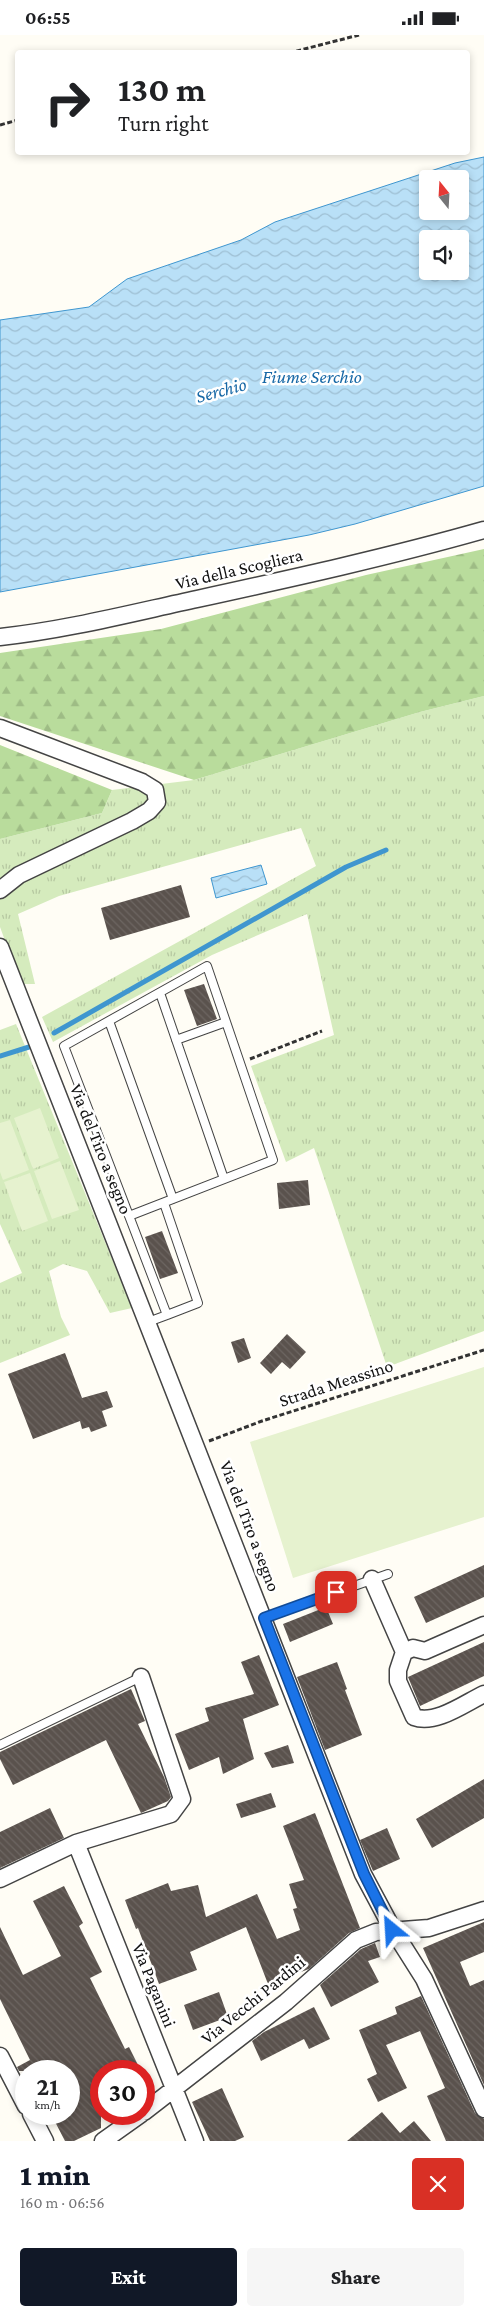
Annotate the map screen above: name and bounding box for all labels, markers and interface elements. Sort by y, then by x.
text: 06:55 [25,7,71,28]
icon: right [35,70,100,135]
text: 130 m [118,70,206,109]
text: Turn right [118,111,209,136]
north arrow [419,170,469,220]
map controls [419,170,469,280]
button: sound [419,230,469,280]
water label: Fiume Serchio [262,366,362,387]
water label: Serchio [193,373,249,407]
street label: Via della Scogliera [173,545,305,593]
street label: Via del Tiro a segno [66,1081,136,1217]
street label: Strada Meassino [277,1355,396,1411]
street label: Via del Tiro a segno [216,1458,284,1594]
pin [315,1571,357,1613]
icon: arrive [322,1578,350,1606]
position arrow [365,1903,417,1955]
street label: Via Paganini [128,1940,180,2030]
street label: Via Vecchi Pardini [197,1952,309,2048]
speed limit sign: 30 [90,2060,155,2125]
text: 21 [36,2073,59,2100]
text: km/h [35,2098,60,2112]
text: 1 min [20,2158,90,2191]
button: close [412,2158,464,2210]
text: 160 m · 06:56 [20,2194,105,2211]
button: Exit [20,2248,237,2306]
button: Share [247,2248,464,2306]

